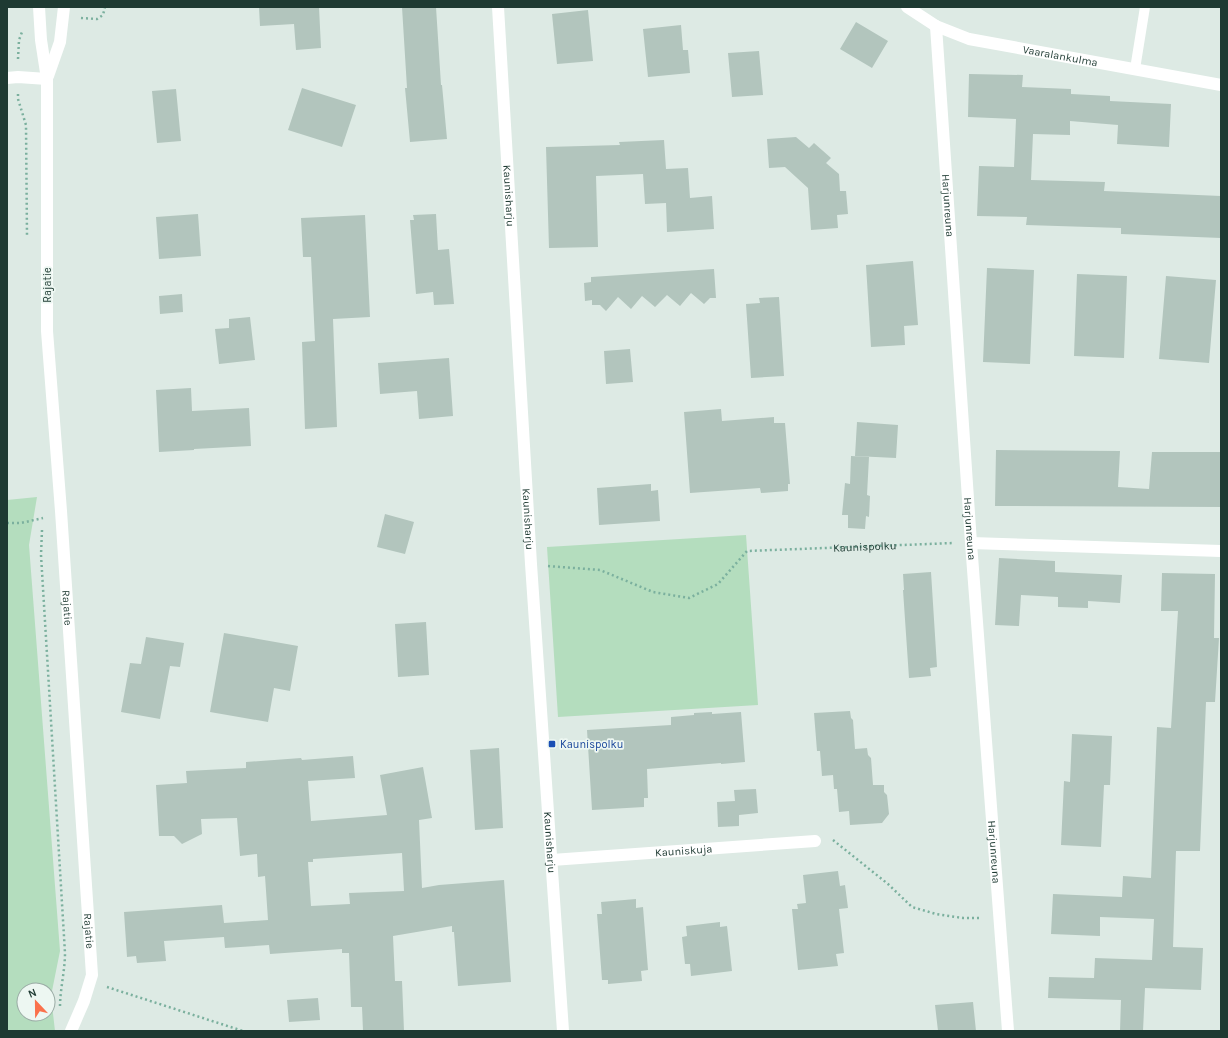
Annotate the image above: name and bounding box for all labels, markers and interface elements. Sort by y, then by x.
street label: Vaaralankulma [1022,43,1099,69]
street label: Kaunisharju [500,164,517,227]
street label: Harjunreuna [939,174,956,238]
street label: Rajatie [41,267,54,303]
street label: Kaunisharju [520,488,536,550]
street label: Harjunreuna [961,497,978,561]
street label: Kaunispolku [833,539,897,555]
street label: Rajatie [59,590,75,626]
place label: Kaunispolku [560,738,623,751]
marker: Kaunispolku [547,739,557,749]
street label: Kaunisharju [541,811,558,874]
street label: Harjunreuna [985,820,1003,884]
street label: Kauniskuja [655,842,713,860]
street label: Rajatie [81,913,96,949]
north arrow [16,982,56,1022]
text: N [26,986,39,1001]

